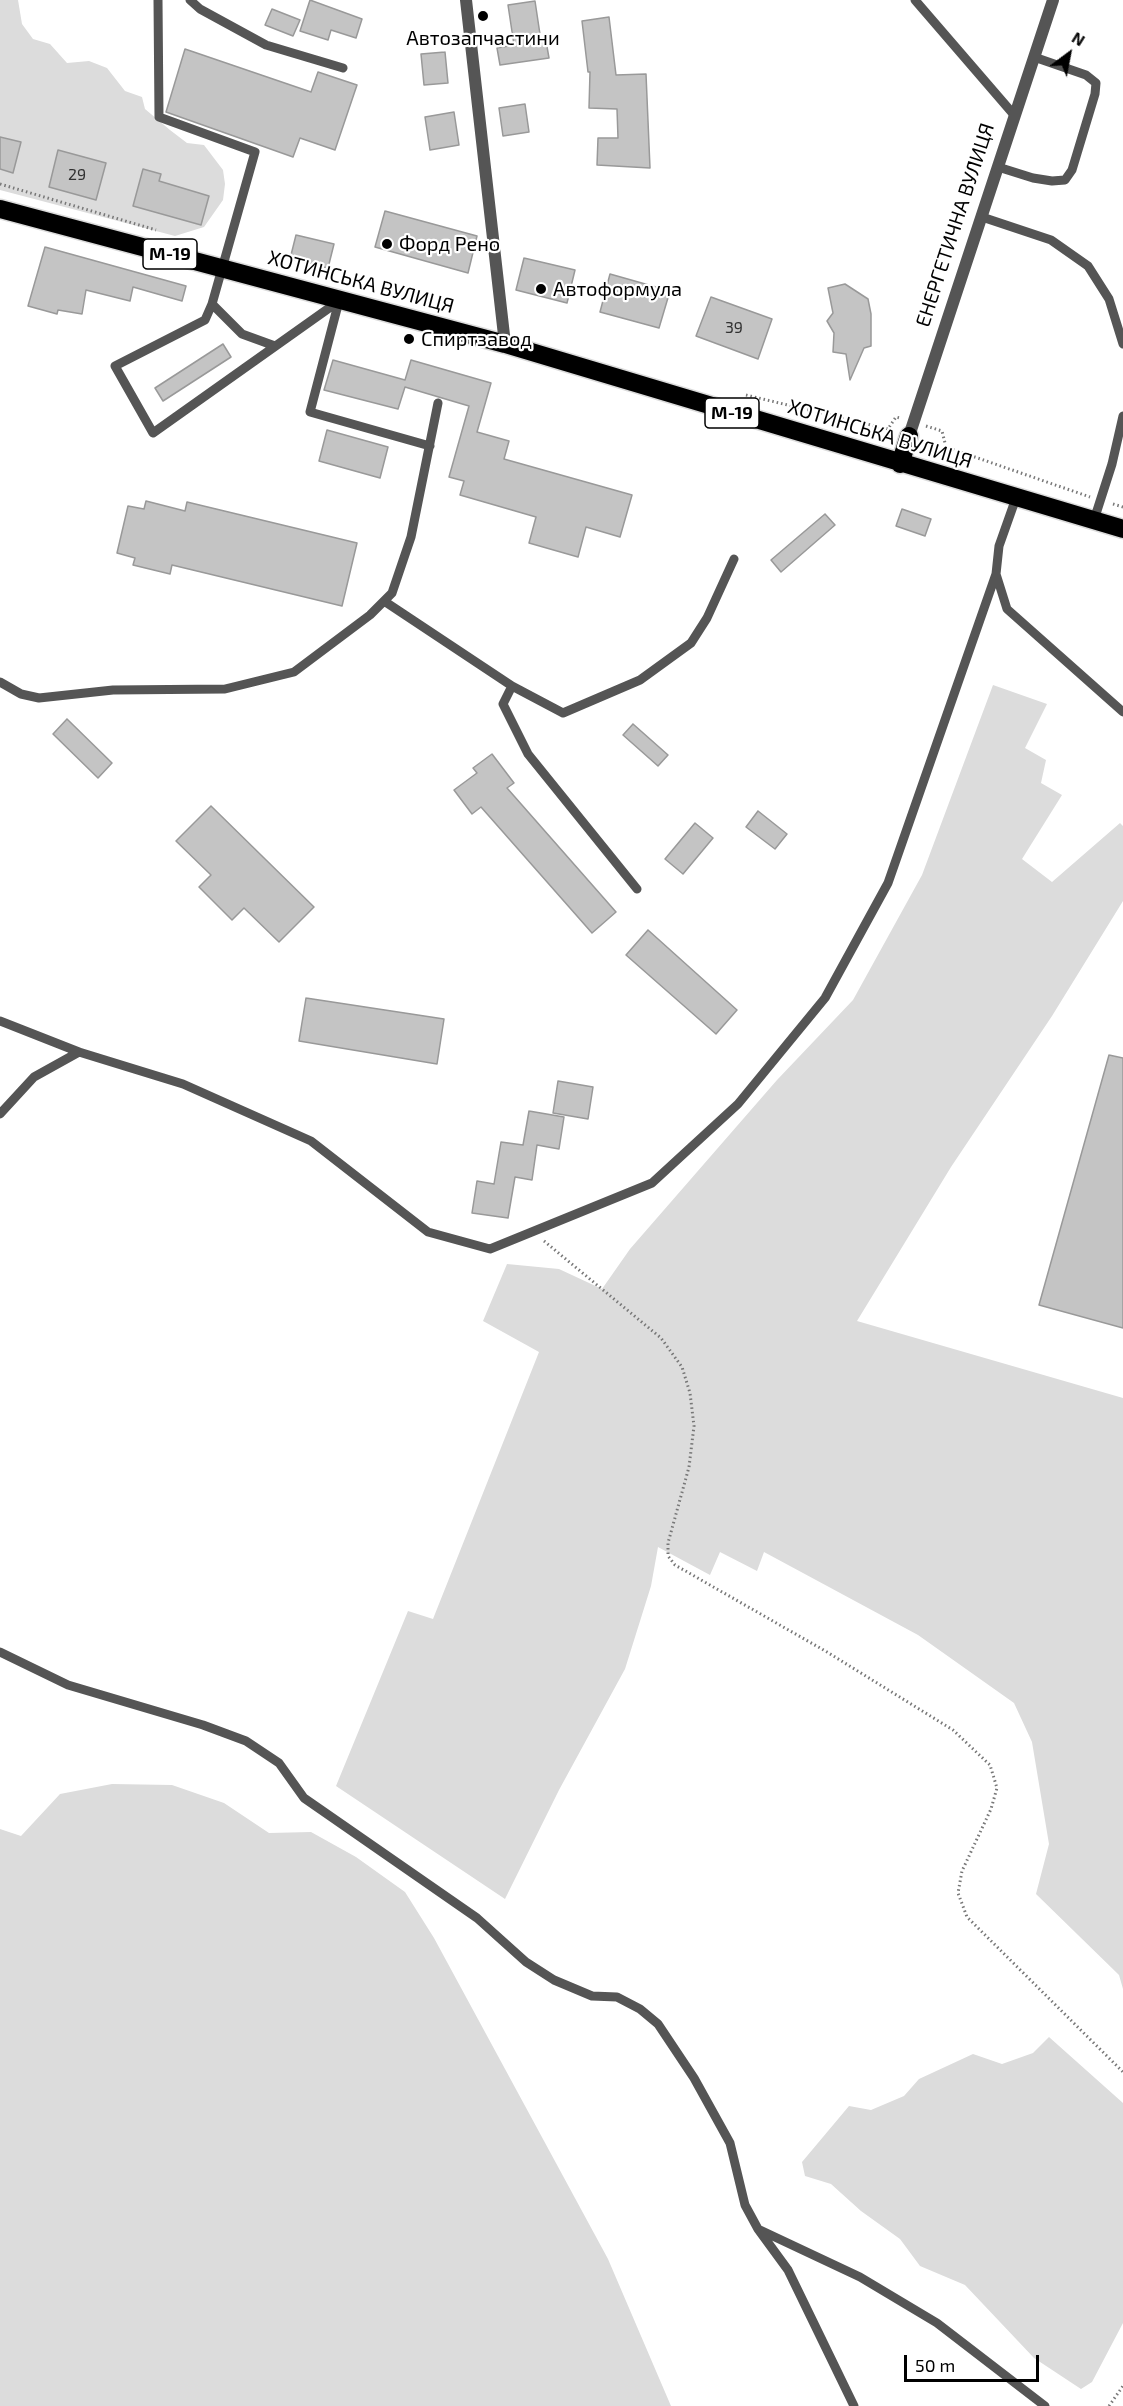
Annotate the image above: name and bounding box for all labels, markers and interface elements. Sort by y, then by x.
marker: Автозапчастини [476,9,490,23]
north arrow [1039,24,1099,84]
place label: Автозапчастини [406,26,560,50]
text: N [1069,27,1089,49]
street label: ЕНЕРГЕТИЧНА ВУЛИЦЯ [911,120,999,330]
house number: 29 [68,165,86,185]
place label: Форд Рено [399,232,500,256]
marker: Форд Рено [380,237,394,251]
road number: М-19 [143,239,197,269]
street label: ХОТИНСЬКА ВУЛИЦЯ [265,246,457,318]
place label: Автоформула [553,277,682,301]
marker: Автоформула [534,282,548,296]
house number: 39 [725,318,743,338]
place label: Спиртзавод [421,327,532,351]
marker: Спиртзавод [402,332,416,346]
street label: ХОТИНСЬКА ВУЛИЦЯ [785,395,975,473]
road number: М-19 [705,398,759,428]
scale bar [907,2343,1042,2381]
text: 50 m [915,2354,955,2376]

